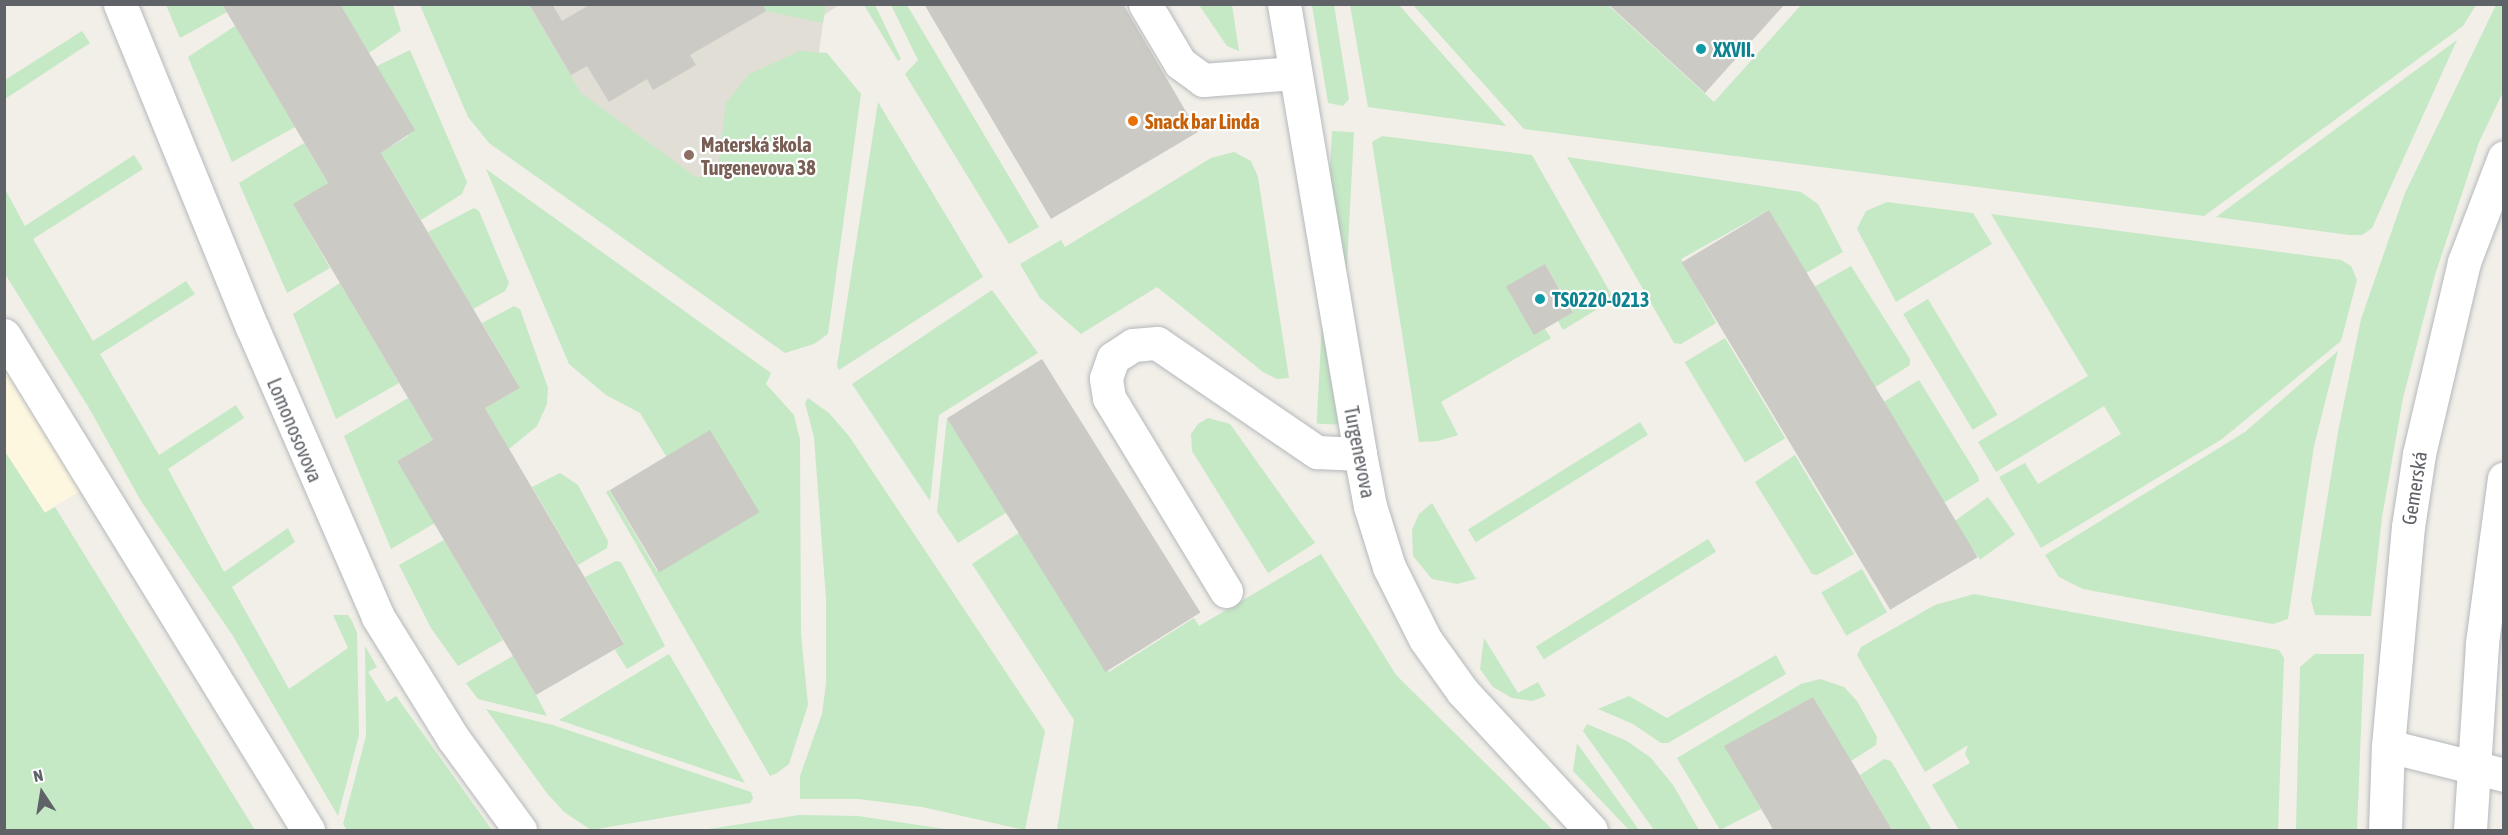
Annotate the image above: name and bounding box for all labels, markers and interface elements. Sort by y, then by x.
place label: XXVII. [1713,37,1755,61]
marker: XXVII. [1694,42,1708,56]
place label: Snack bar Linda [1145,109,1260,133]
marker: Snack bar Linda [1126,114,1140,128]
place label: Materská škola Turgenevova 38 [701,132,816,179]
marker: Materská škola Turgenevova 38 [682,148,696,162]
place label: TS0220-0213 [1552,287,1649,311]
marker: TS0220-0213 [1533,292,1547,306]
street label: Lomonosovova [262,374,328,486]
street label: Turgenevova [1339,404,1381,500]
street label: Gemerská [2396,449,2432,527]
north arrow [12,763,72,823]
text: N [32,766,45,785]

